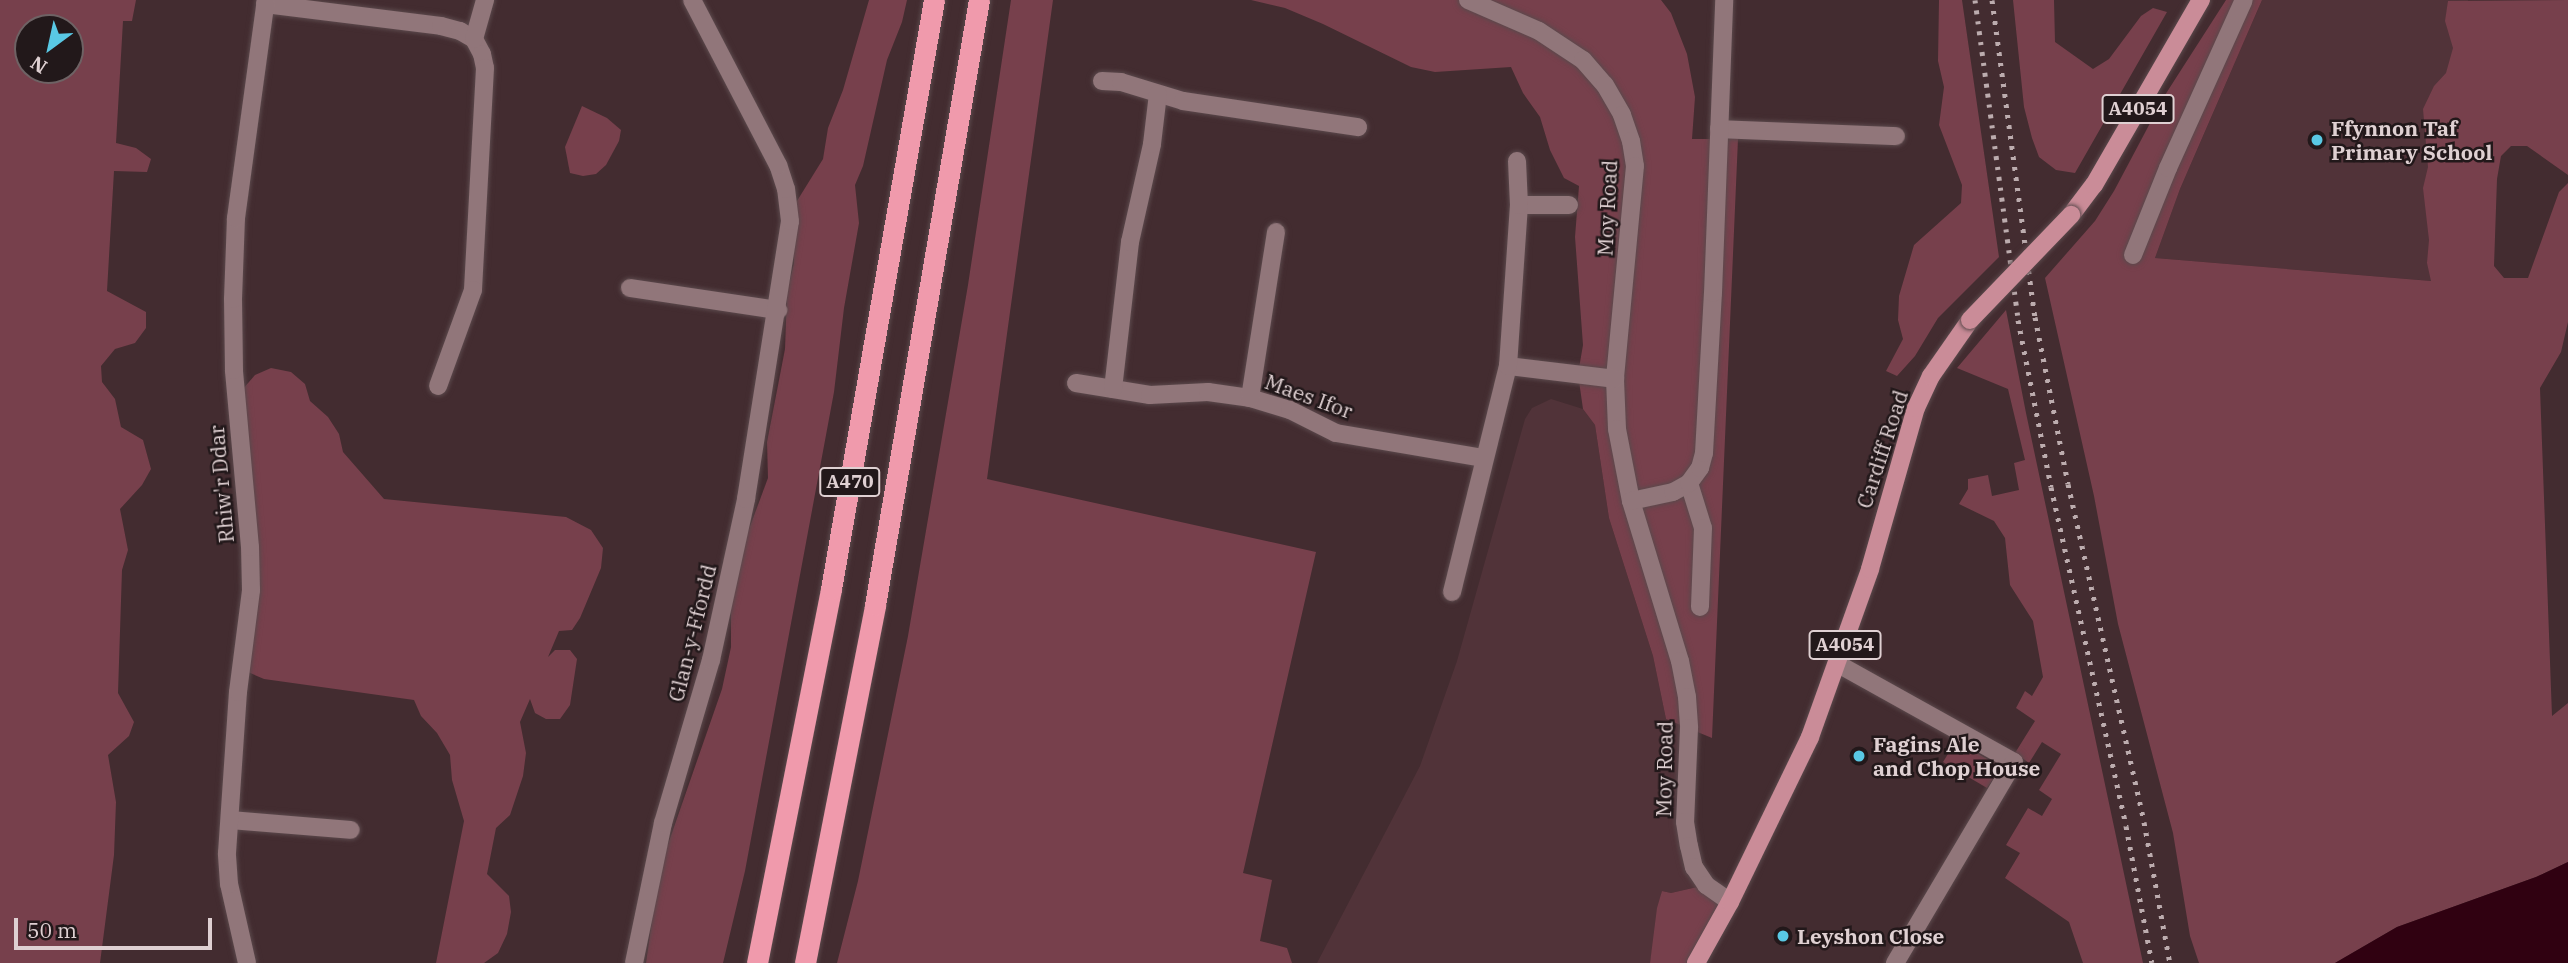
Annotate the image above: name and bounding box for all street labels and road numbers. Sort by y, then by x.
road number: A4054 [2101,94,2175,124]
street label: Moy Road [1592,159,1622,257]
street label: Maes Ifor [1262,368,1356,424]
street label: Cardiff Road [1851,387,1913,511]
street label: Rhiw'r Ddar [203,424,239,544]
road number: A470 [818,467,882,498]
street label: Glan-y-Ffordd [663,562,721,704]
road number: A4054 [1808,630,1882,660]
street label: Moy Road [1651,721,1677,817]

